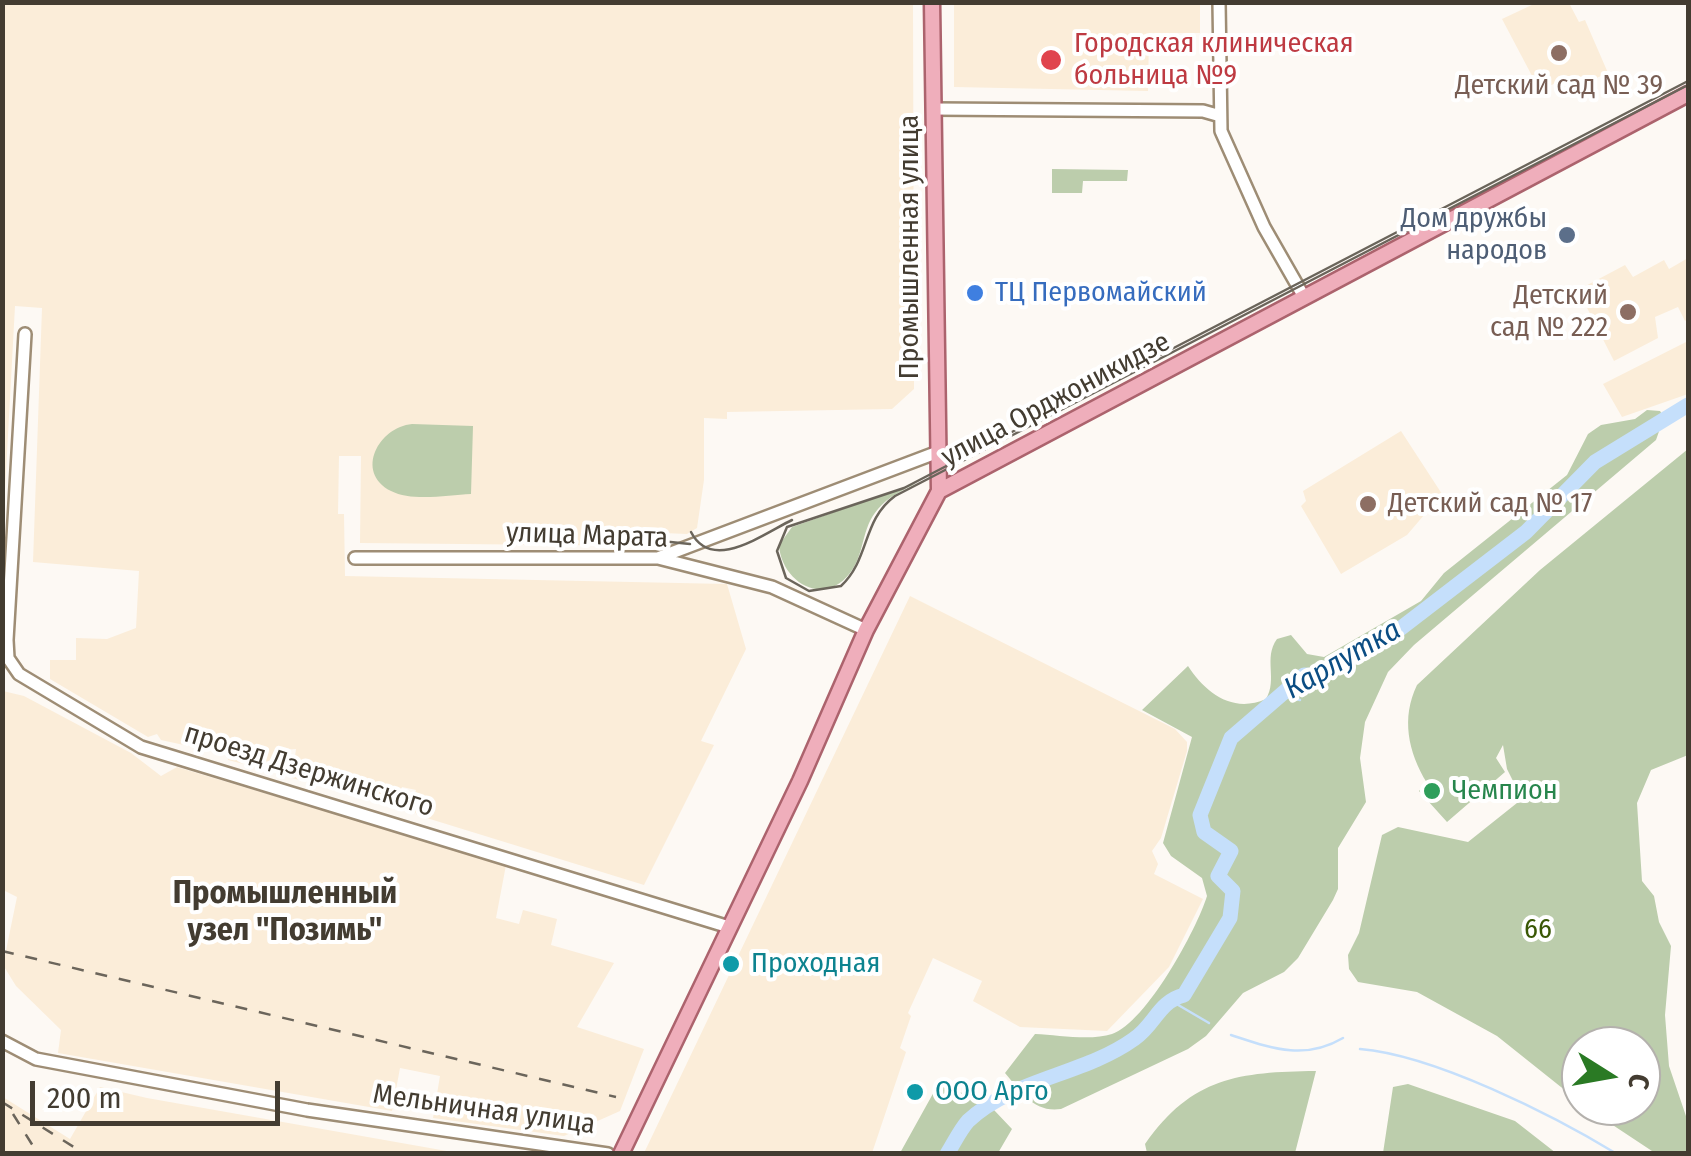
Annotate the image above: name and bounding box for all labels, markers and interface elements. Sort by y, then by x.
place label: Городская клиническая больница №9 [1074,27,1354,93]
marker: Детский сад № 39 [1548,42,1570,64]
marker: Городская клиническая больница №9 [1038,47,1064,73]
place label: Детский сад № 39 [1455,69,1663,103]
street label: Промышленная улица [893,115,927,379]
place label: Дом дружбы народов [1401,202,1547,268]
marker: Дом дружбы народов [1556,224,1578,246]
place label: ТЦ Первомайский [995,276,1207,310]
place label: Детский сад № 222 [1490,279,1608,345]
marker: ТЦ Первомайский [964,282,986,304]
marker: Детский сад № 222 [1617,301,1639,323]
street label: улица Орджоникидзе [936,326,1176,474]
place label: Детский сад № 17 [1388,487,1592,521]
marker: Детский сад № 17 [1357,493,1379,515]
street label: улица Марата [505,516,669,556]
water label: Карлутка [1278,612,1408,708]
street label: проезд Дзержинского [180,717,438,825]
place label: Чемпион [1452,774,1558,808]
marker: Чемпион [1421,780,1443,802]
district label: Промышленный узел "Позимь" [173,875,397,950]
park label: 66 [1524,913,1552,947]
place label: Проходная [751,947,880,981]
marker: Проходная [720,953,742,975]
north arrow [1561,1026,1661,1126]
scale bar [35,1061,285,1123]
text: С [1621,1071,1657,1092]
place label: ООО Арго [935,1075,1049,1109]
street label: Мельничная улица [371,1078,597,1142]
text: 200 m [47,1080,122,1116]
marker: ООО Арго [904,1081,926,1103]

